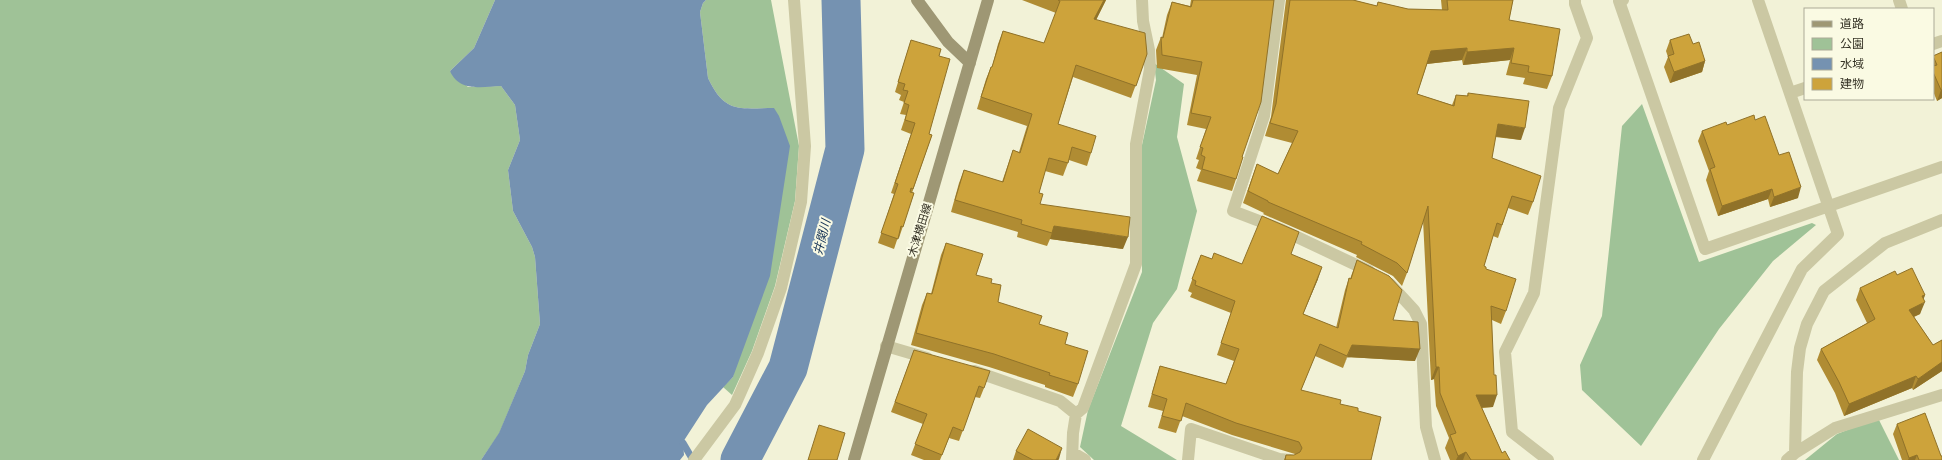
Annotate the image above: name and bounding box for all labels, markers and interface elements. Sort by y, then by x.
legend [1804,8,1934,100]
text: 道路 [1840,16,1864,32]
text: 公園 [1840,36,1864,52]
text: 水域 [1840,56,1864,72]
text: 建物 [1840,76,1864,92]
street label: 木津横田線 [905,202,935,258]
water label: 井関川 [810,216,835,256]

